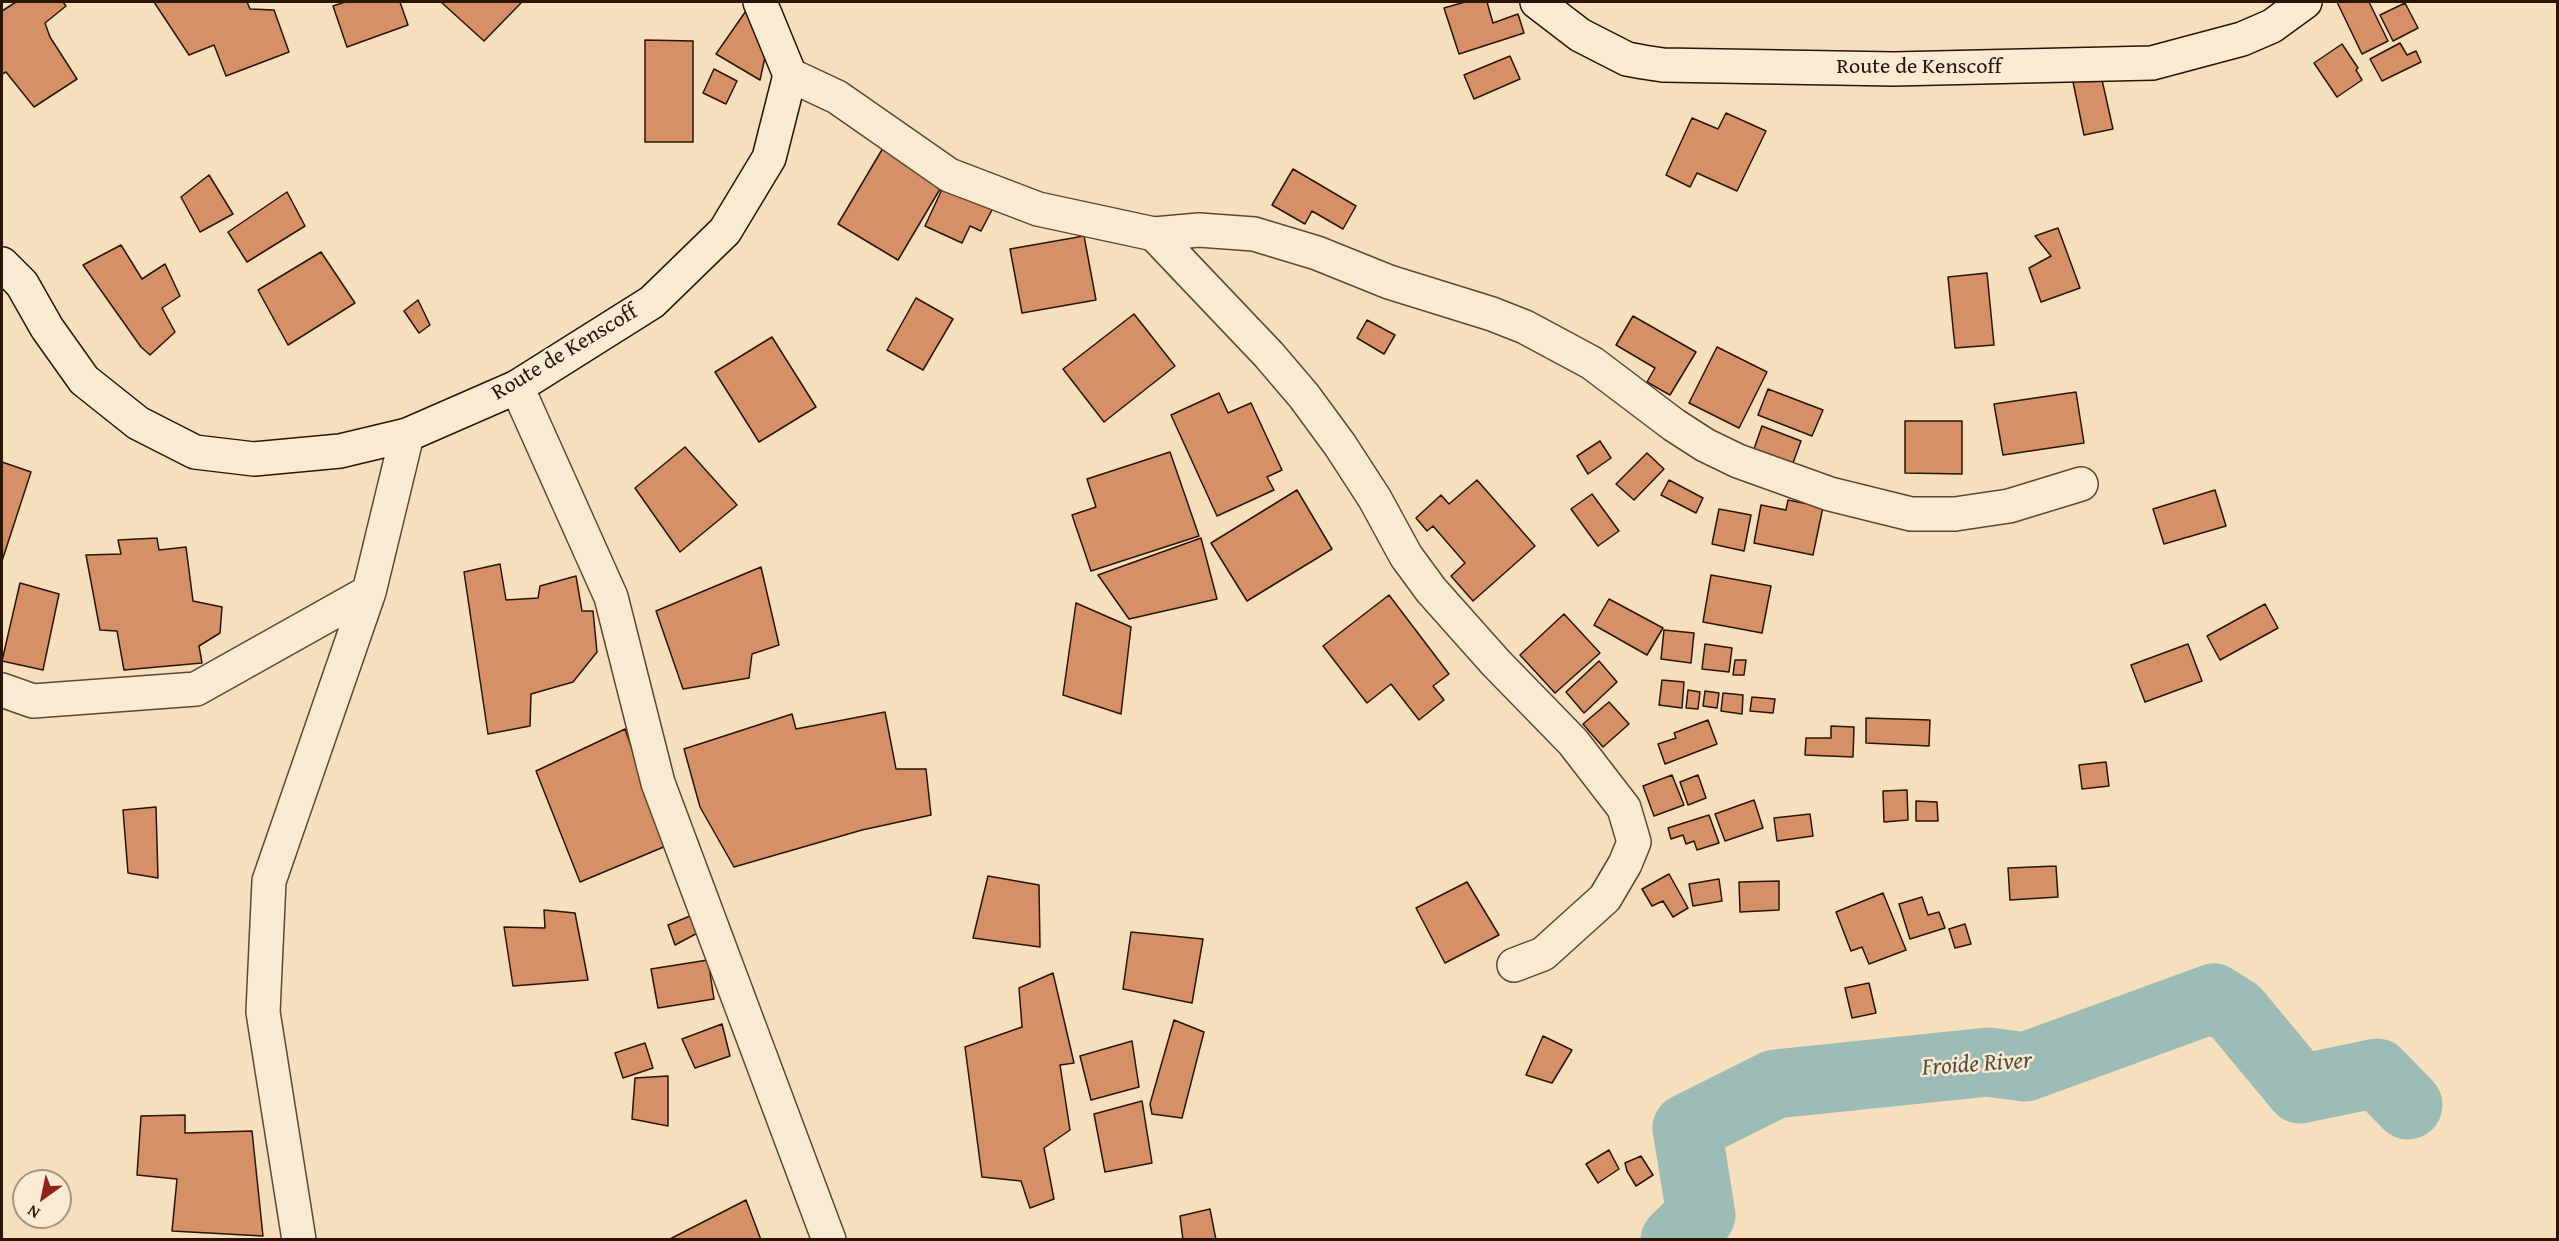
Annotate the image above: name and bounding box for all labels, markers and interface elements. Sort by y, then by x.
street label: Route de Kenscoff [1836,54,2002,80]
street label: Route de Kenscoff [487,299,643,407]
water label: Froide River [1921,1047,2033,1083]
north arrow [12,1169,72,1229]
text: N [22,1199,44,1225]

